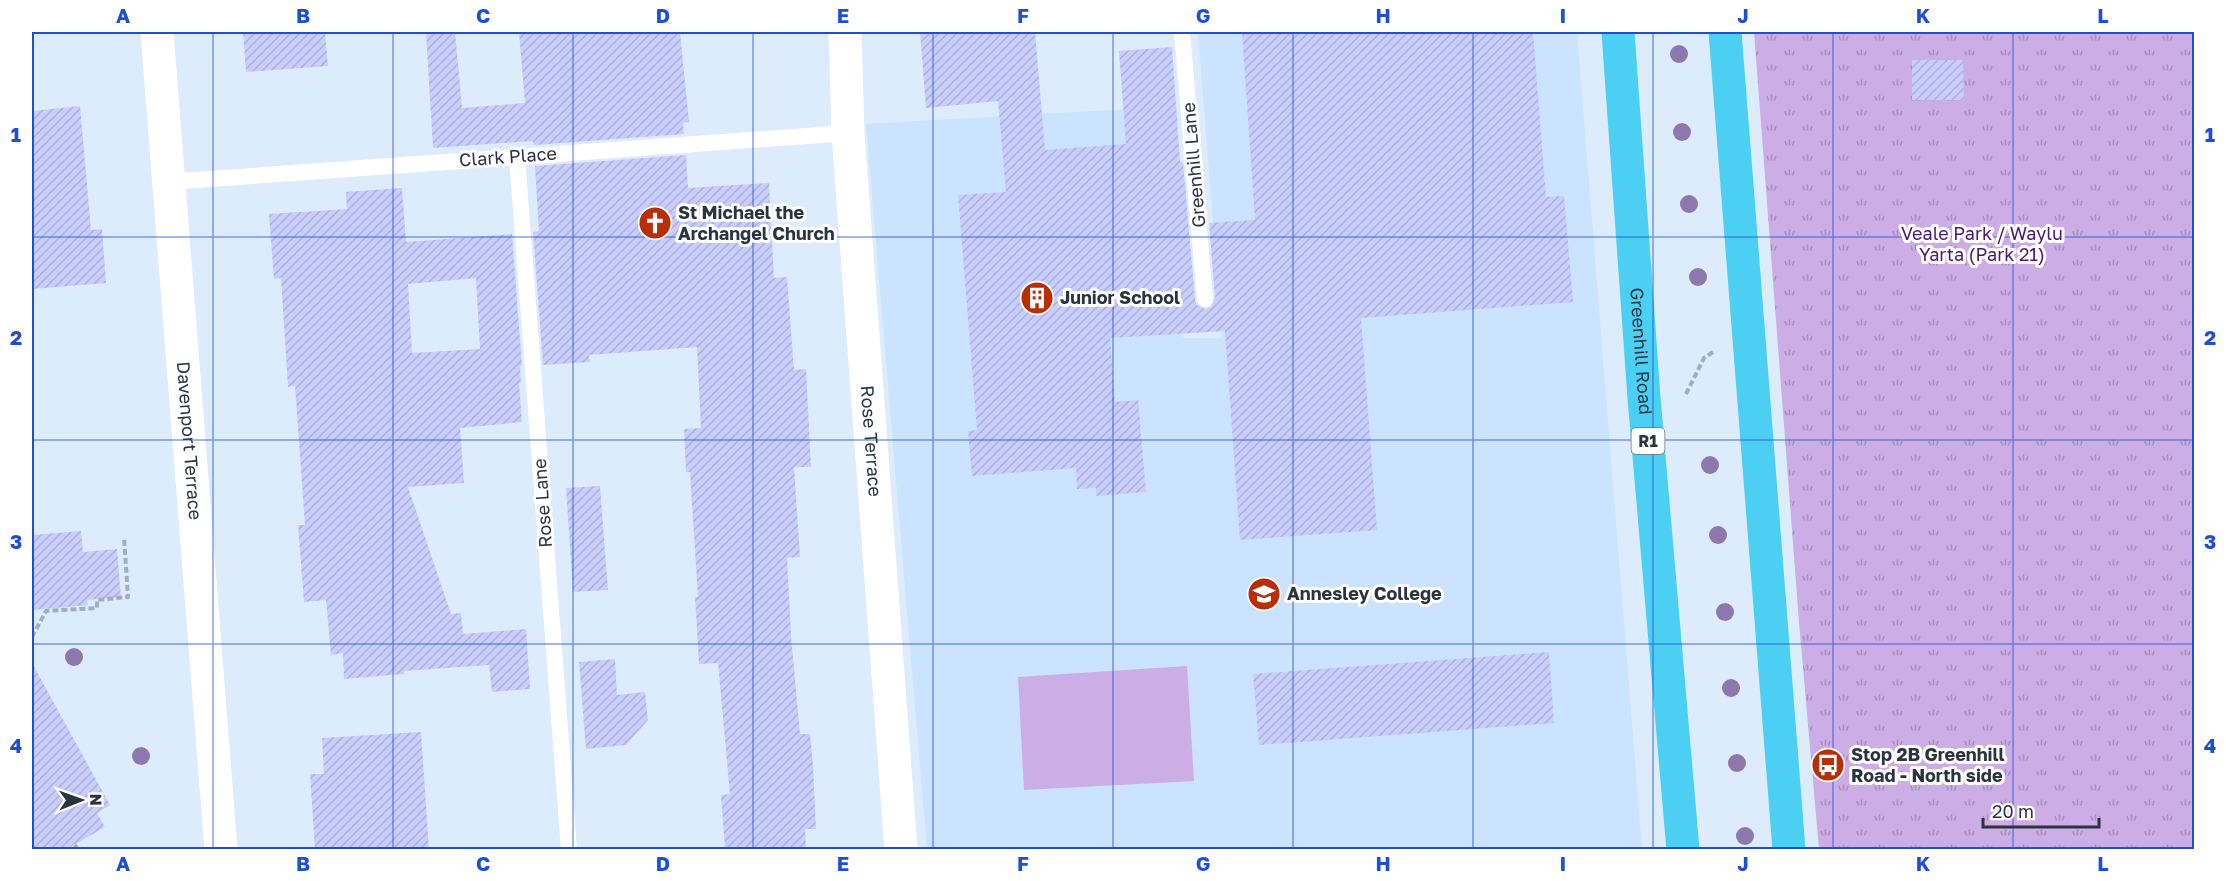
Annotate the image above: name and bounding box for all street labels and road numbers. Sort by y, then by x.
street label: Greenhill Lane [1177,102,1209,229]
street label: Clark Place [458,142,558,170]
street label: Greenhill Road [1626,287,1657,416]
street label: Davenport Terrace [173,361,207,521]
street label: Rose Terrace [857,385,887,498]
road number: R1 [1632,428,1664,454]
street label: Rose Lane [528,458,556,548]

